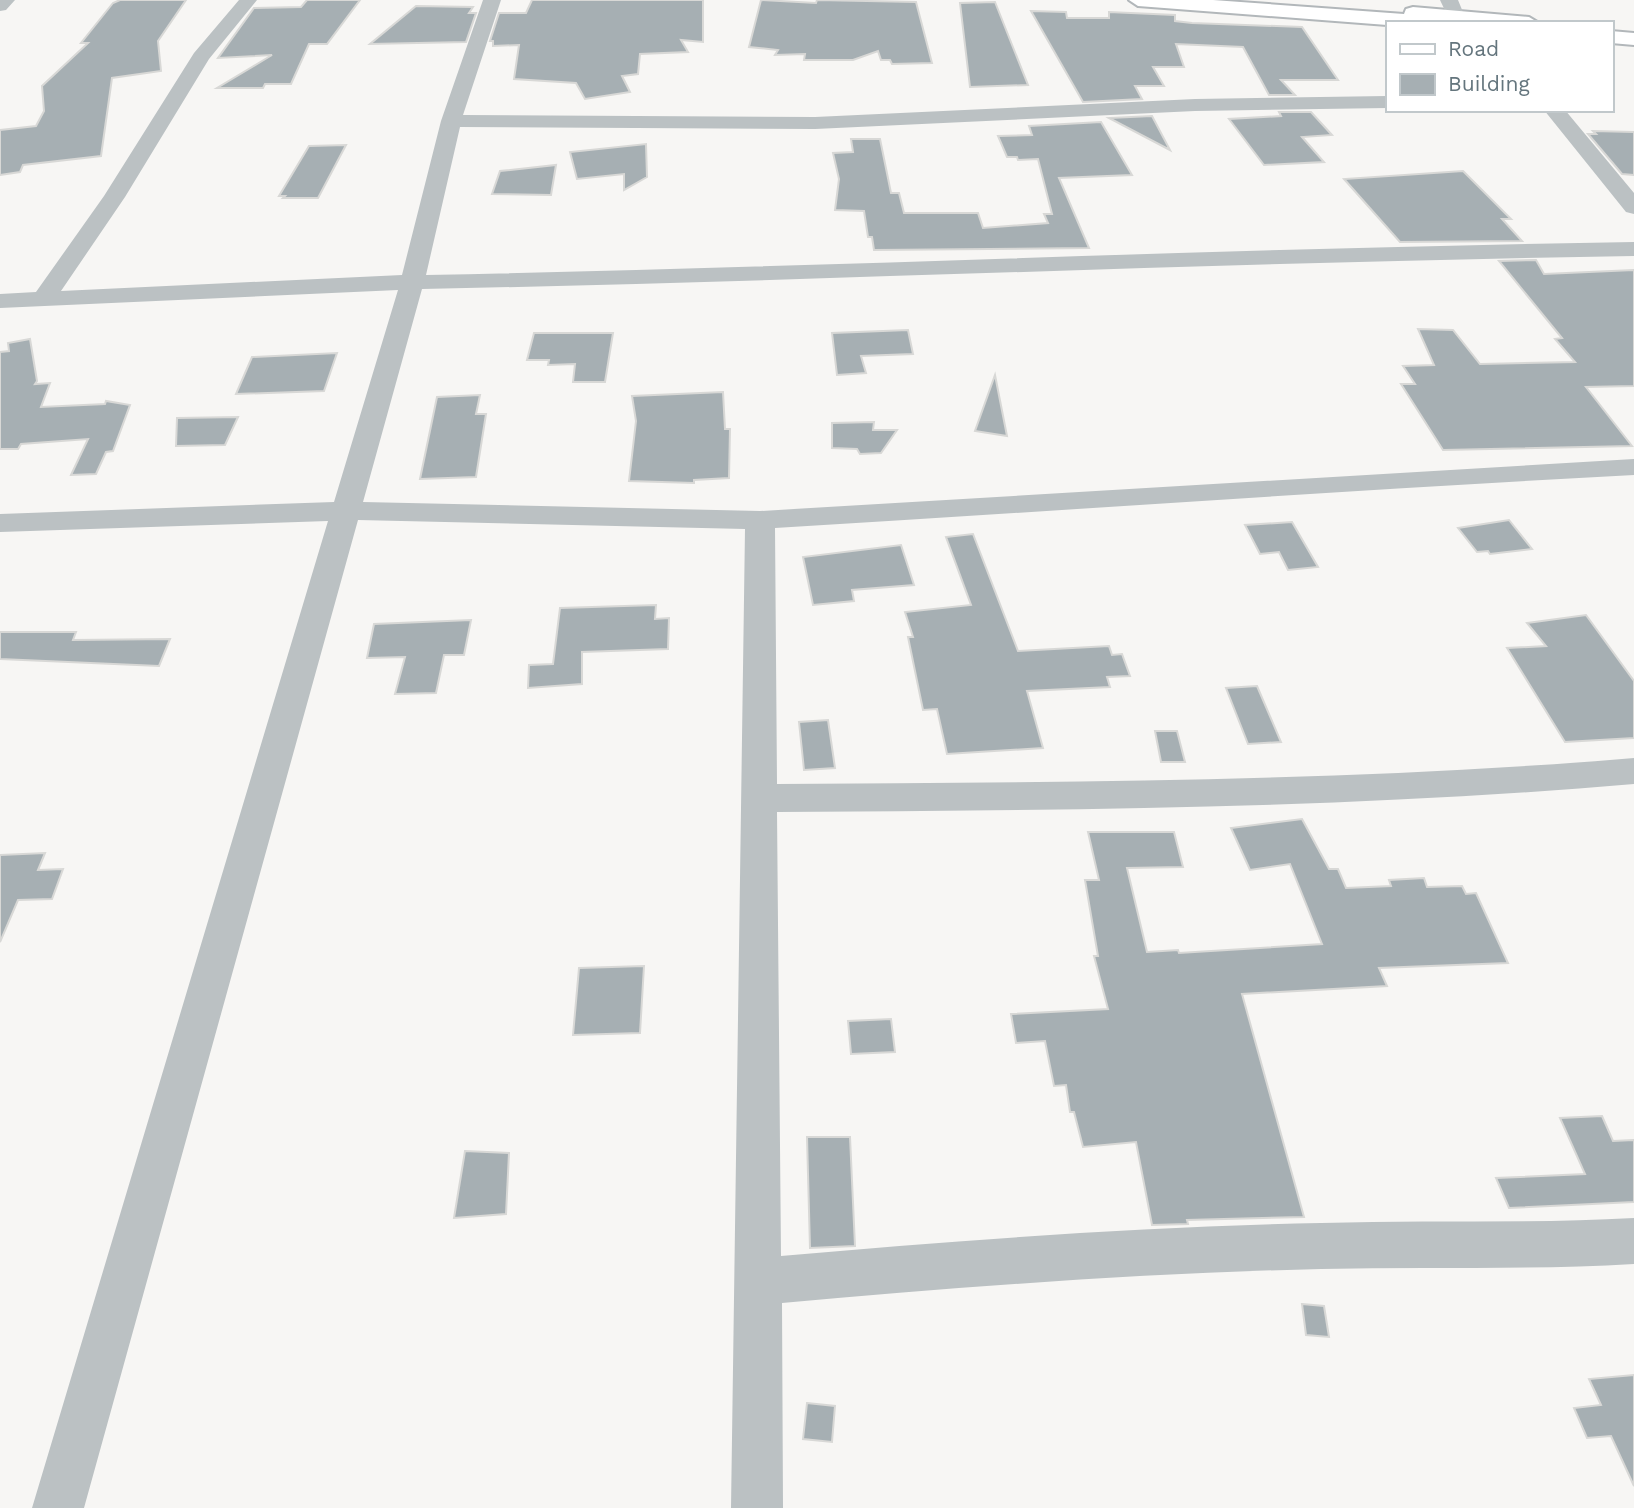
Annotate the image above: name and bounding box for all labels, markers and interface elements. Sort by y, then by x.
legend [1386,21,1613,112]
text: Road [1448,36,1499,61]
text: Building [1448,71,1530,96]

